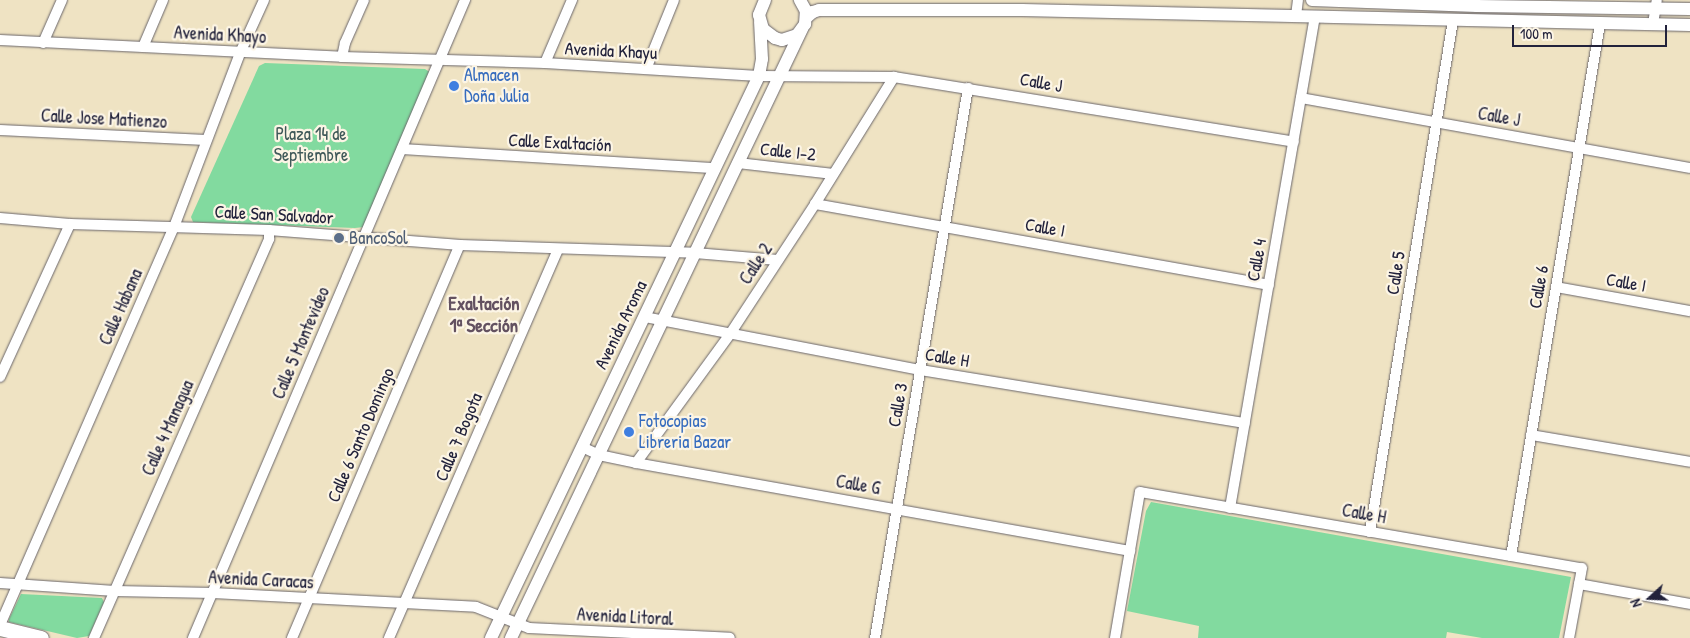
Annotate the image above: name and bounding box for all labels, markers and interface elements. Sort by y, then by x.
scale bar [1515,15,1670,47]
street label: Avenida Khayo [173,22,267,48]
text: 100 m [1520,23,1553,44]
street label: Avenida Khayu [564,38,658,64]
place label: Almacen Doña Julia [464,65,529,108]
street label: Calle J [1018,69,1064,97]
marker: Almacen Doña Julia [448,80,460,92]
street label: Calle J [1476,103,1522,131]
street label: Calle Jose Matienzo [40,105,168,133]
park label: Plaza 14 de Septiembre [274,124,348,166]
street label: Calle Exaltación [508,130,612,156]
street label: Calle I-2 [759,138,817,166]
street label: Calle San Salvador [214,201,334,229]
street label: Calle I [1023,214,1067,242]
place label: BancoSol [349,227,408,249]
marker: BancoSol [333,232,345,244]
street label: Calle 4 [1243,237,1271,283]
street label: Calle 2 [735,239,777,289]
street label: Calle 5 [1382,250,1410,296]
street label: Calle 6 [1525,264,1553,310]
street label: Calle Habana [95,266,147,348]
street label: Calle I [1604,269,1648,297]
street label: Avenida Aroma [590,277,652,373]
street label: Calle 5 Montevideo [268,284,334,402]
district label: Exaltación 1ª Sección [448,293,520,337]
street label: Calle H [923,344,971,372]
street label: Calle 6 Santo Domingo [323,365,399,505]
street label: Calle 4 Managua [137,377,199,479]
street label: Calle 3 [884,381,912,429]
street label: Calle 7 Bogota [431,390,487,484]
place label: Fotocopias Libreria Bazar [639,411,731,454]
marker: Fotocopias Libreria Bazar [623,426,635,438]
street label: Calle G [834,470,882,500]
street label: Calle H [1340,500,1388,528]
street label: Avenida Caracas [208,566,314,594]
north arrow [1625,573,1675,623]
text: N [1625,597,1646,610]
street label: Avenida Litoral [576,604,674,630]

